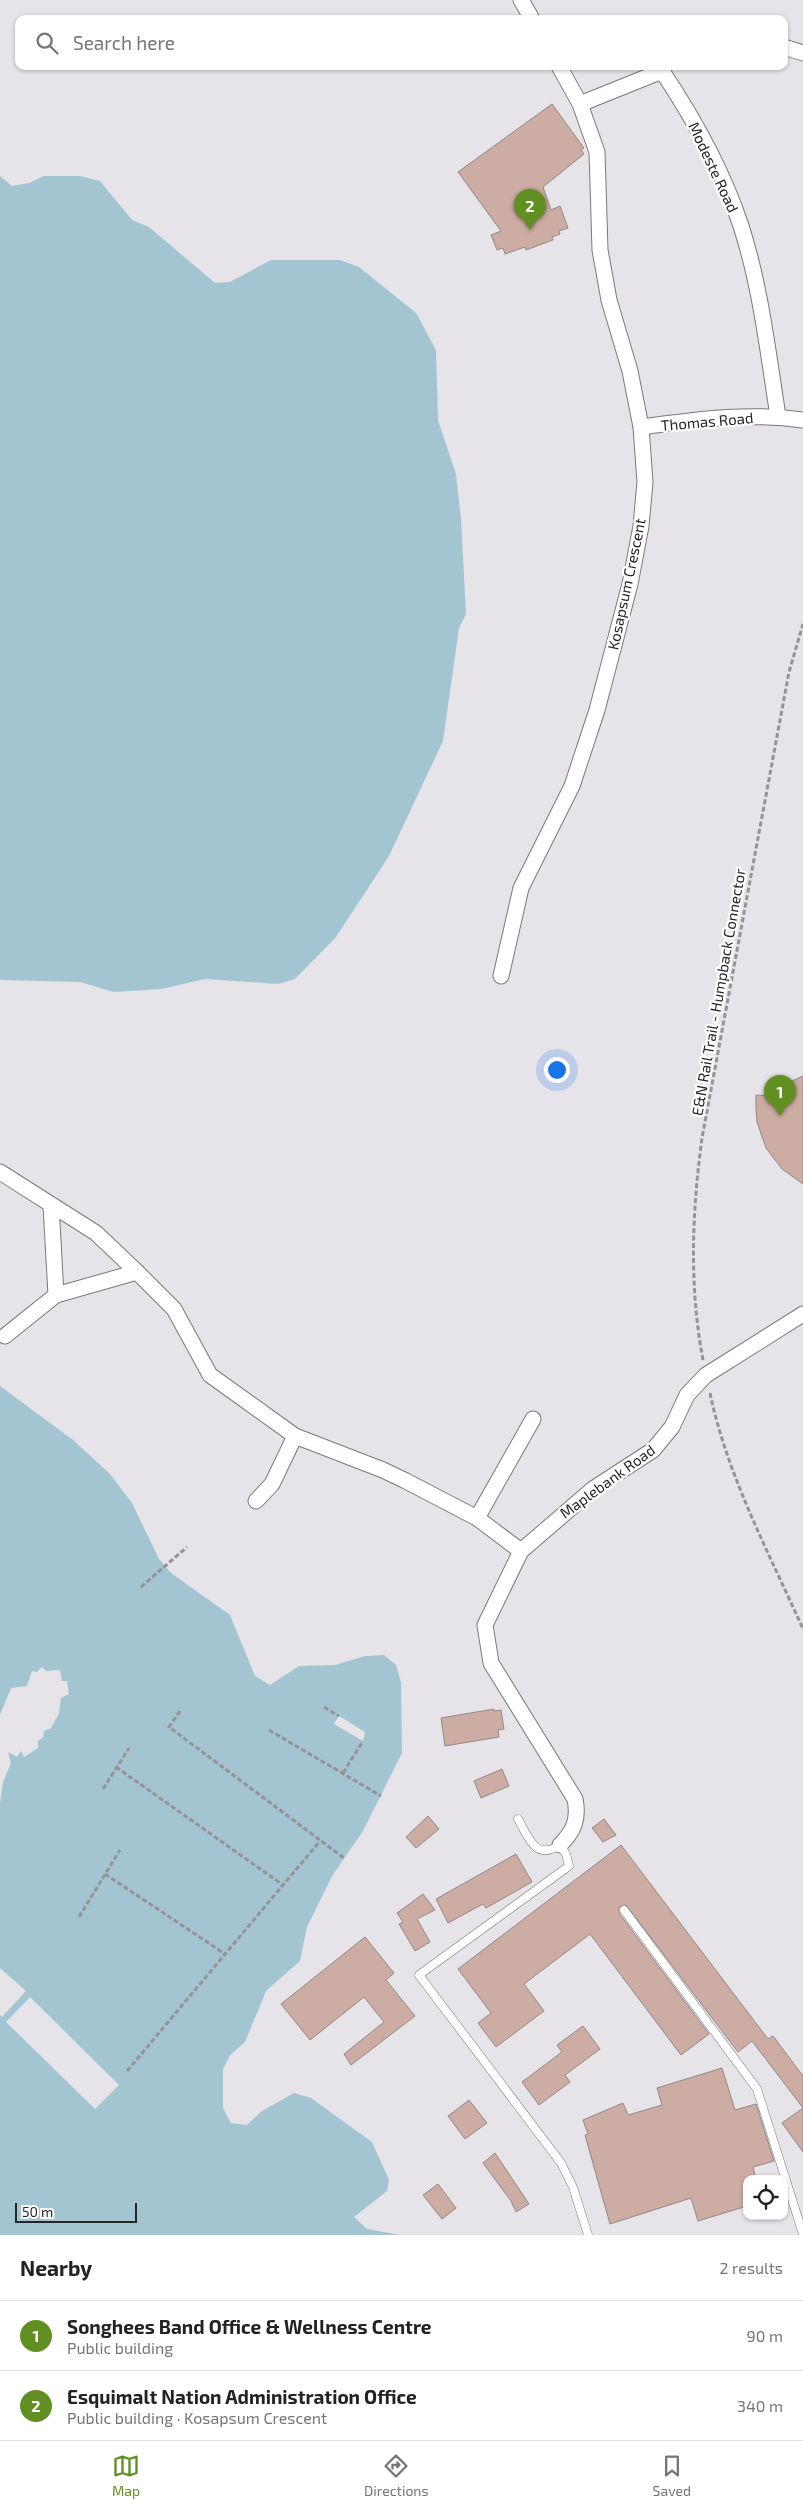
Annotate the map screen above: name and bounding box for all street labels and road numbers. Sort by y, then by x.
street label: Modeste Road [685,119,743,215]
street label: Thomas Road [660,408,754,434]
street label: Kosapsum Crescent [603,516,649,651]
street label: E&N Rail Trail - Humpback Connector [687,867,749,1117]
street label: Maplebank Road [556,1440,658,1522]

